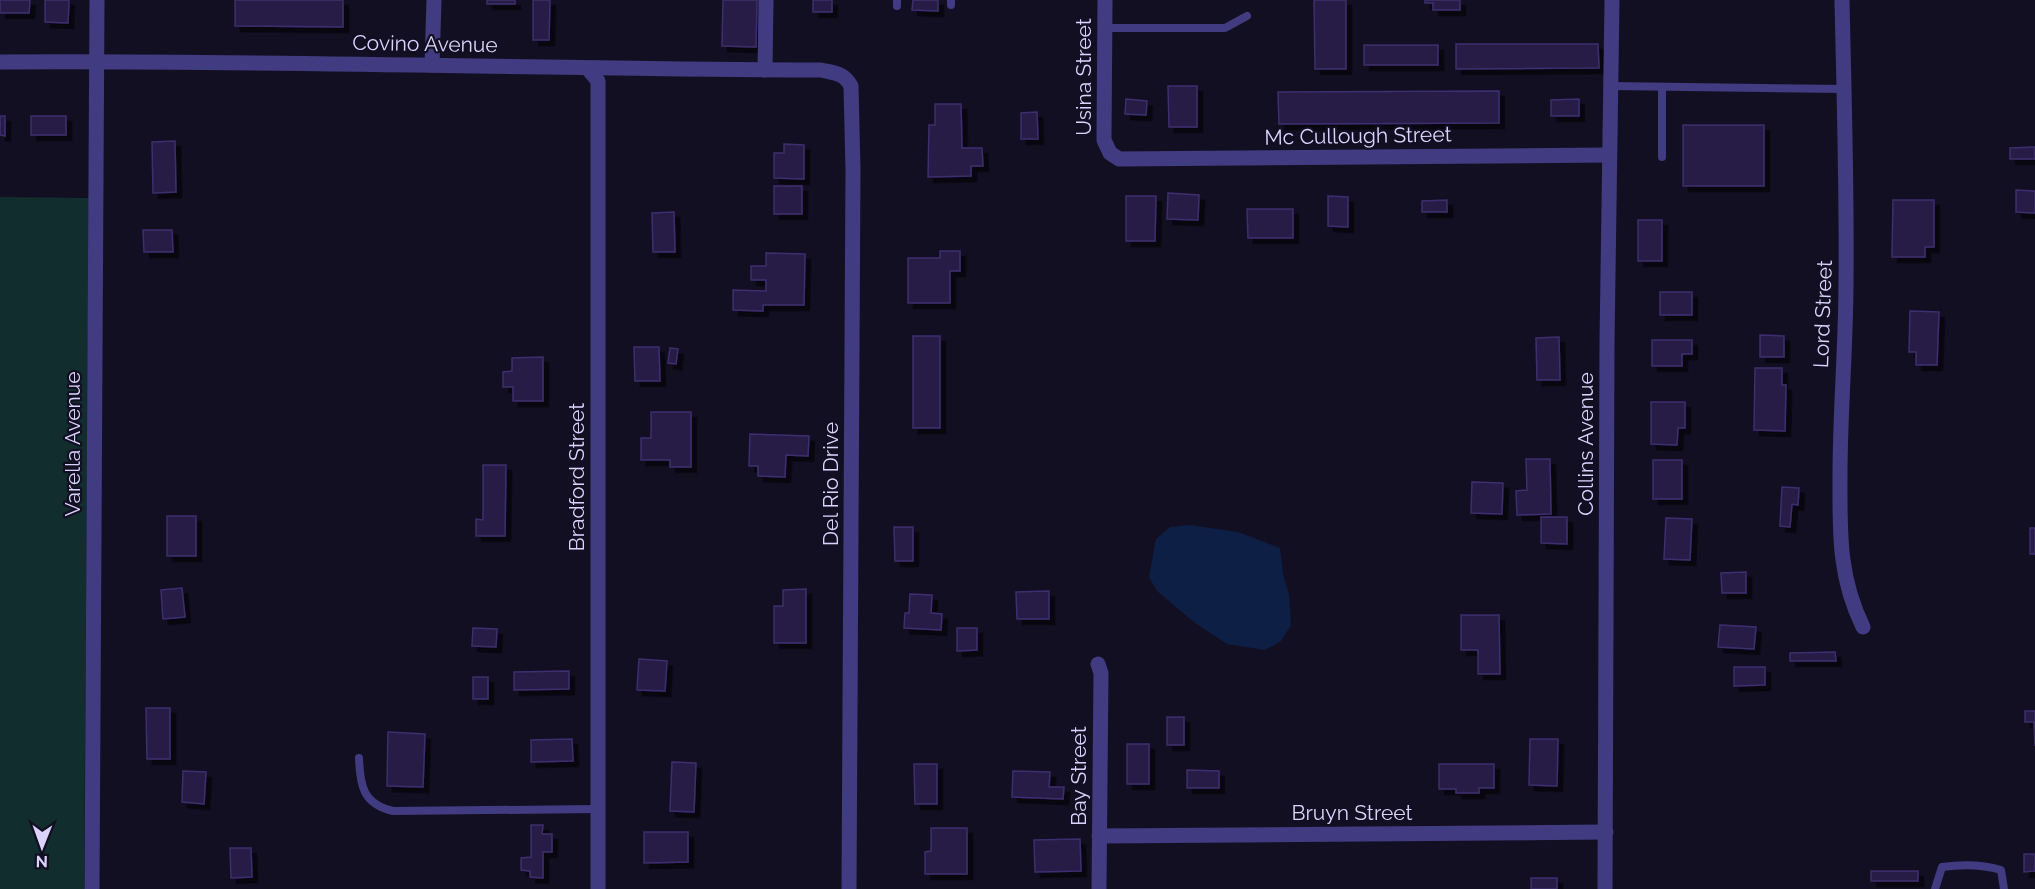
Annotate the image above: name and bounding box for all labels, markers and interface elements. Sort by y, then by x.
street label: Usina Street [1071,18,1096,136]
street label: Covino Avenue [352,30,498,57]
street label: Mc Cullough Street [1264,121,1452,150]
street label: Lord Street [1808,259,1837,368]
street label: Varella Avenue [60,371,85,517]
street label: Collins Avenue [1573,372,1598,516]
street label: Bradford Street [564,403,589,551]
street label: Del Rio Drive [818,422,843,546]
street label: Bay Street [1066,726,1091,826]
street label: Bruyn Street [1291,800,1413,825]
north arrow [12,817,72,877]
text: N [35,852,48,871]

